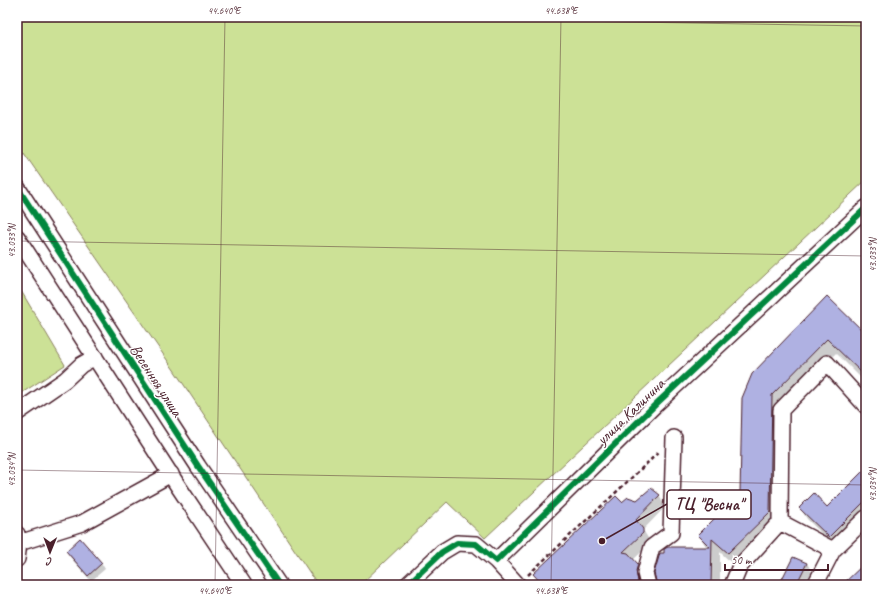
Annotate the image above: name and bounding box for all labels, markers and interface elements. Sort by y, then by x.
text: 44.640°E [208,4,242,17]
text: 44.638°E [545,4,579,17]
text: 43.033°N [5,222,18,258]
text: 43.033°N [866,236,879,272]
street label: Весенняя улица [125,341,188,421]
street label: улица Калинина [592,373,670,450]
text: 43.034°N [5,451,18,487]
text: 43.034°N [866,466,879,502]
callout: ТЦ "Весна" [667,490,751,519]
text: ТЦ "Весна" [675,494,747,515]
north arrow [30,532,70,572]
scale bar [725,546,828,572]
text: 50 m [731,552,753,568]
text: С [45,555,53,569]
text: 44.640°E [199,584,233,597]
text: 44.638°E [535,584,569,597]

